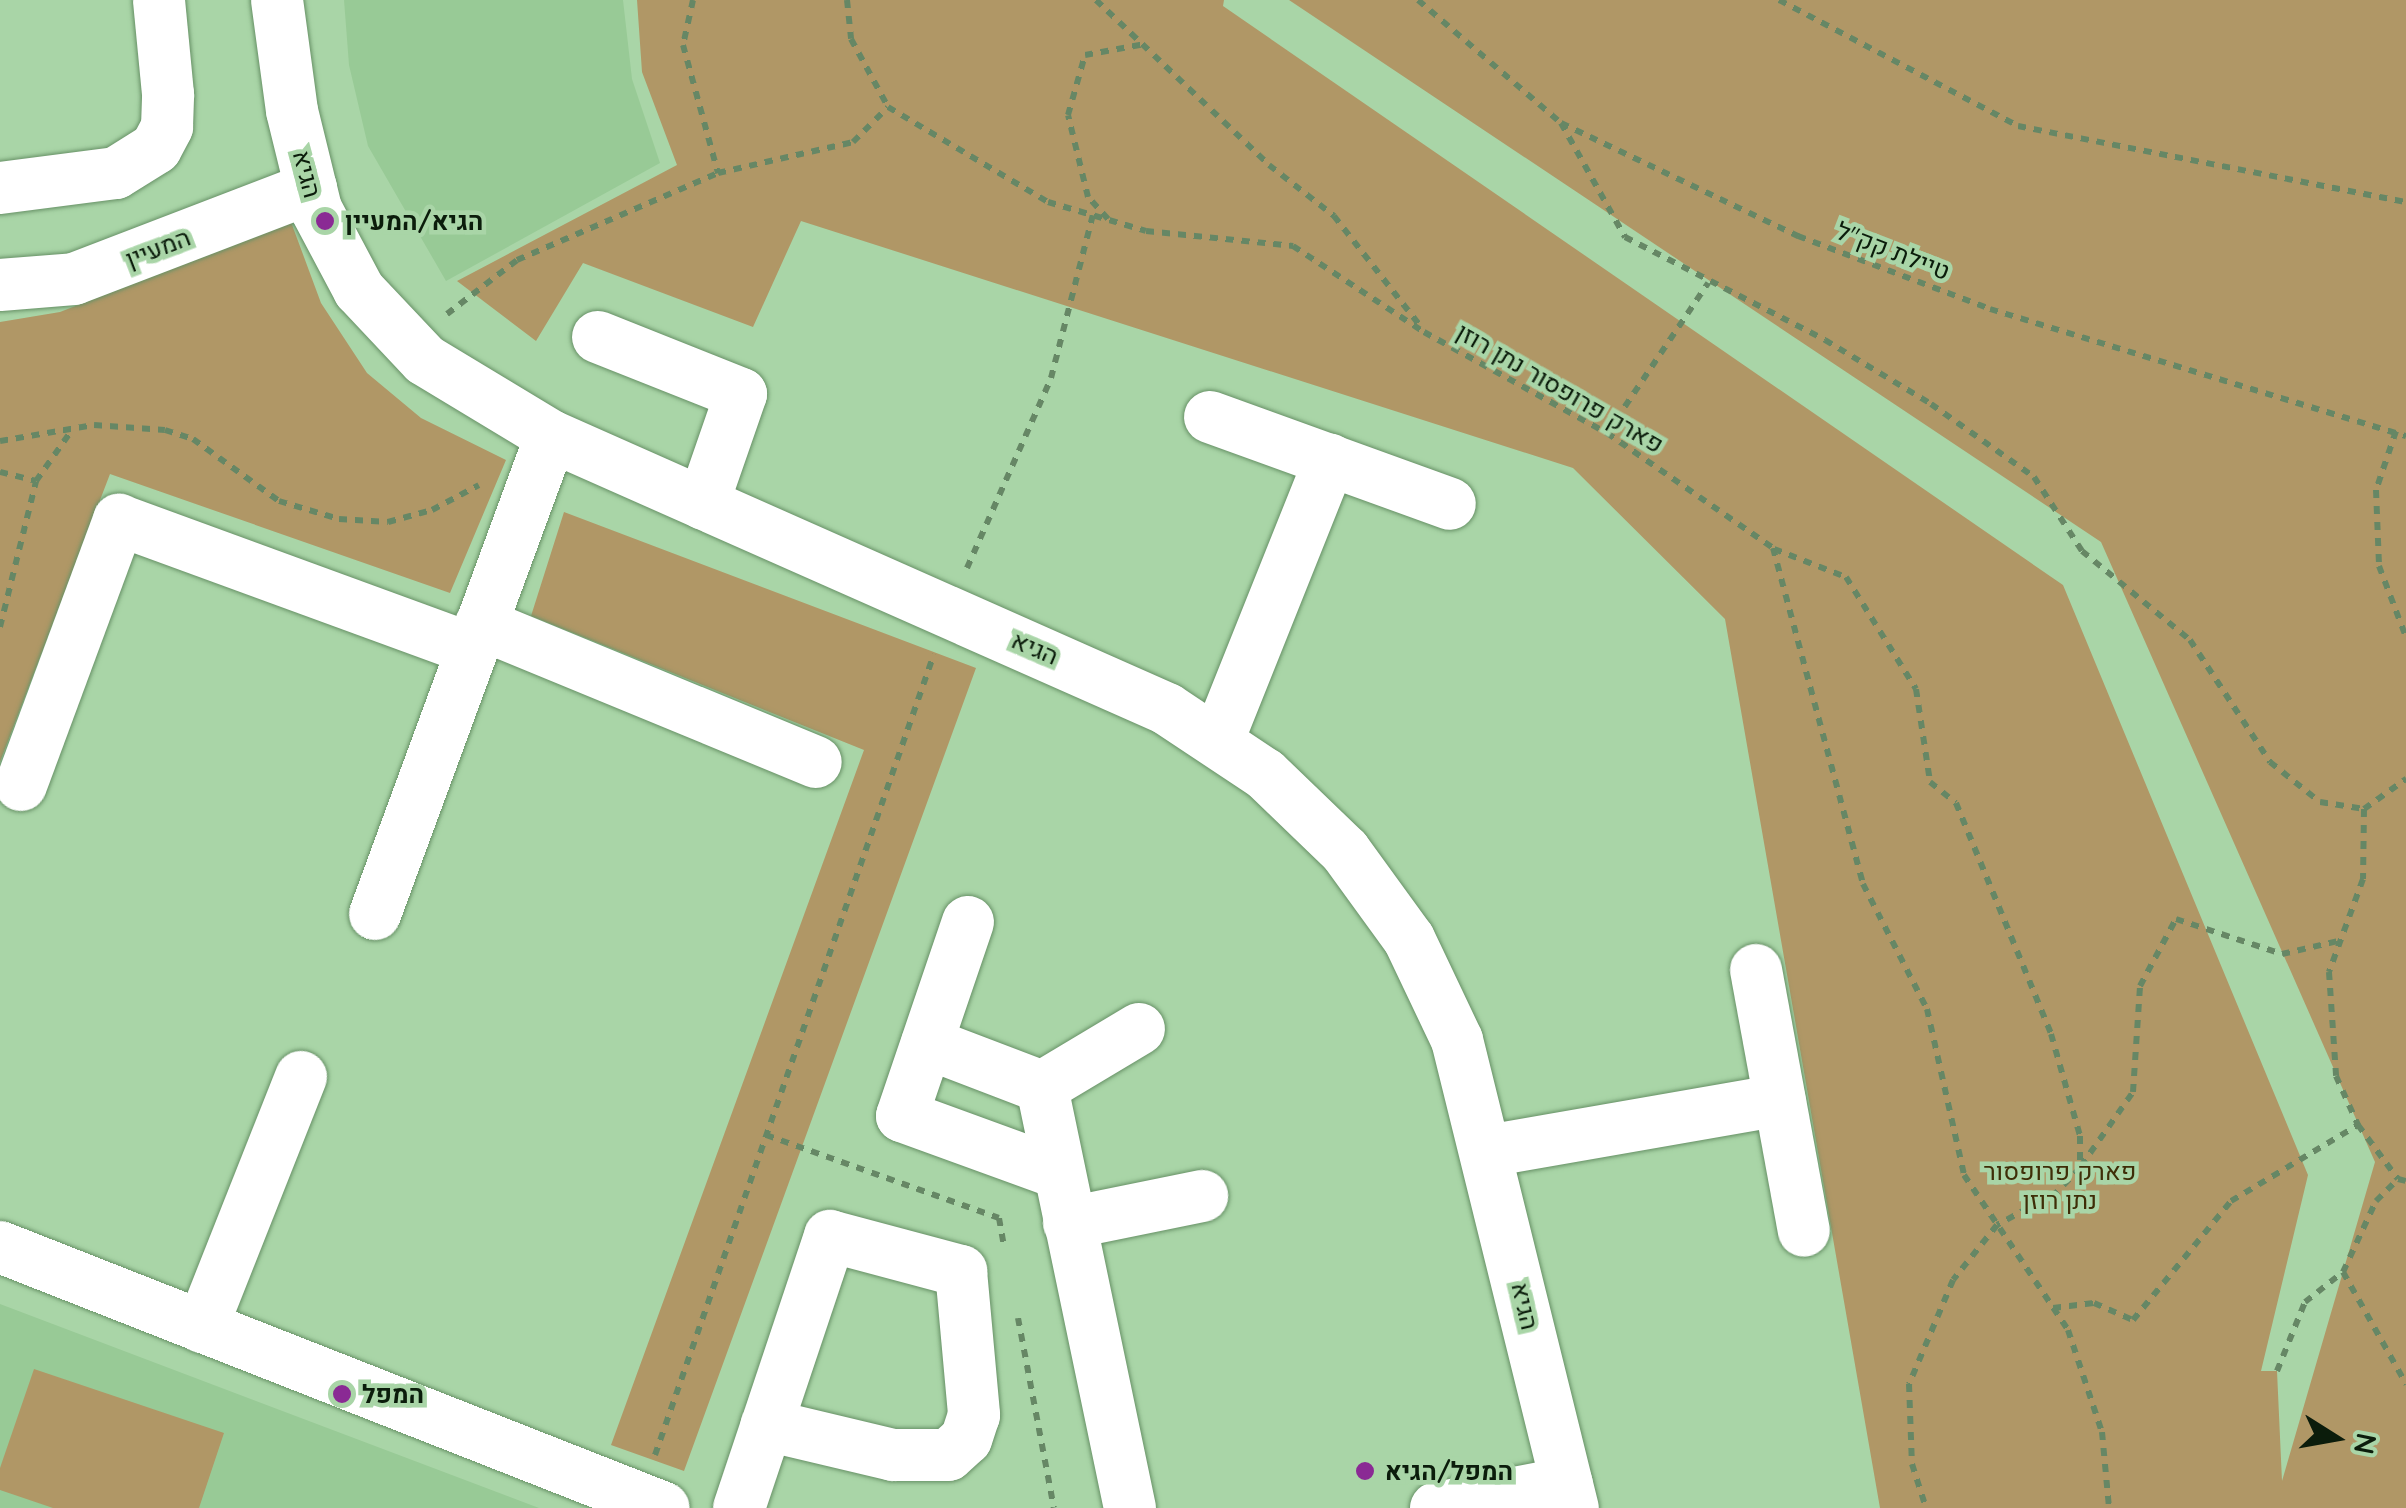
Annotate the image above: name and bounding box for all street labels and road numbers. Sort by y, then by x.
street label: הגיא [286,147,328,201]
street label: טיילת קק"ל [1832,216,1954,286]
street label: המעיין [121,222,195,274]
street label: פארק פרופסור נתן רוזן [1451,316,1669,460]
street label: הגיא [1007,625,1063,671]
street label: הגיא [1505,1279,1545,1333]

